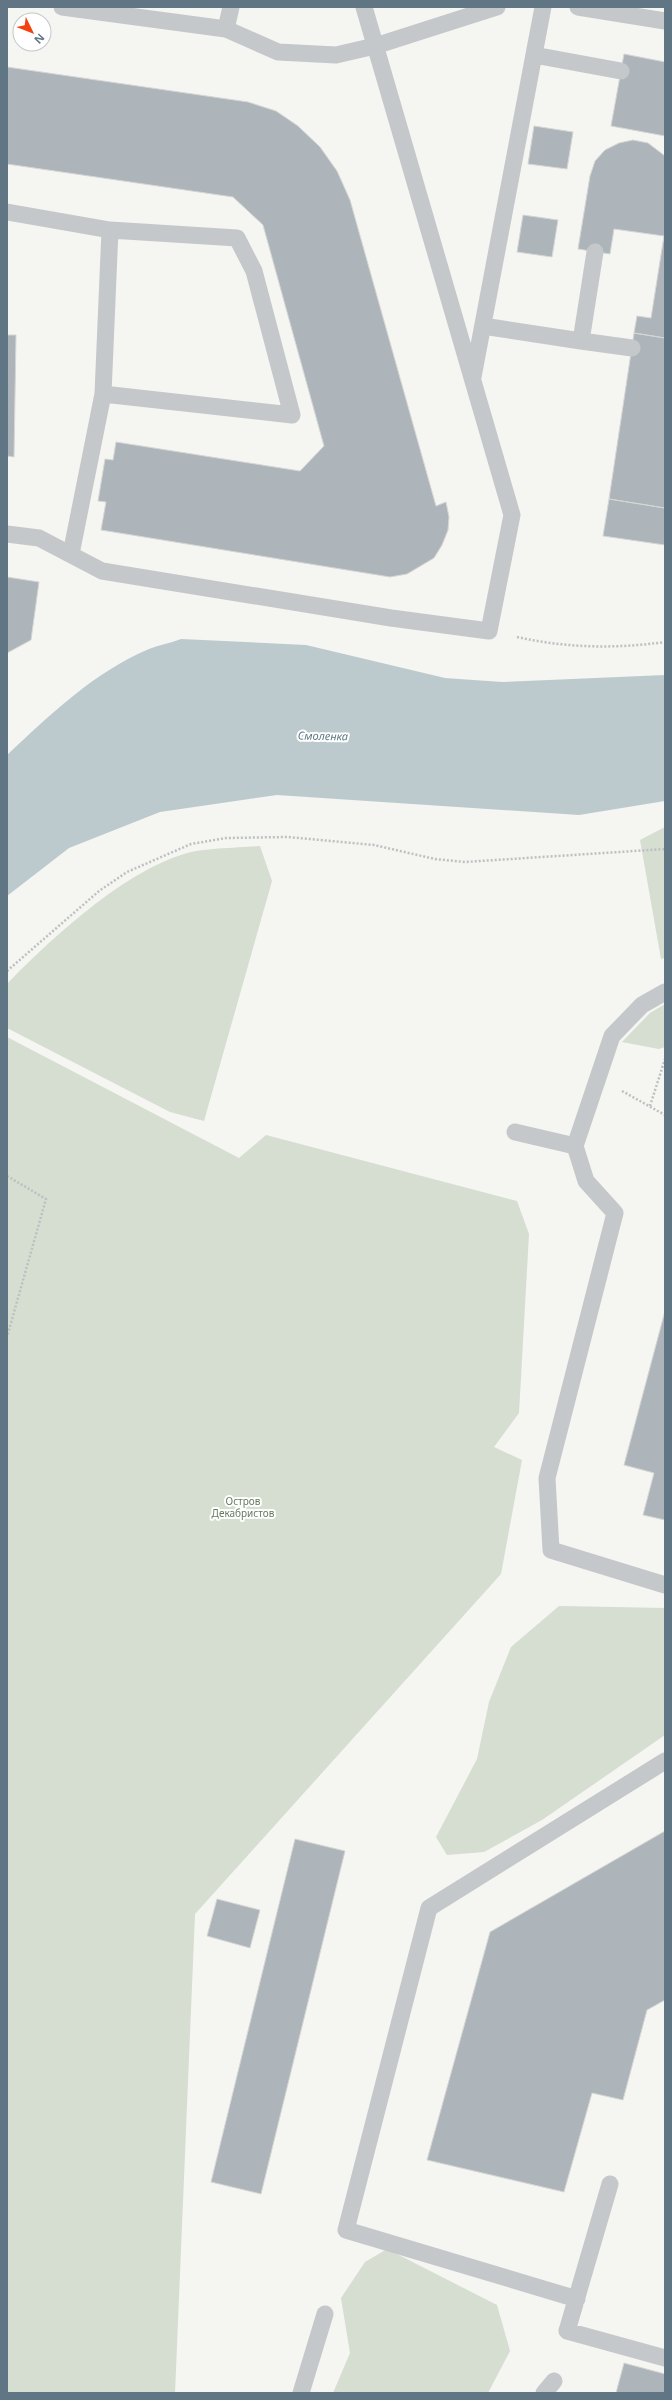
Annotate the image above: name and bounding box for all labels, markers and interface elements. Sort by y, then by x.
north arrow [12,12,52,52]
text: N [31,31,48,48]
water label: Смоленка [298,728,348,743]
park label: Остров Декабристов [212,1494,275,1520]

